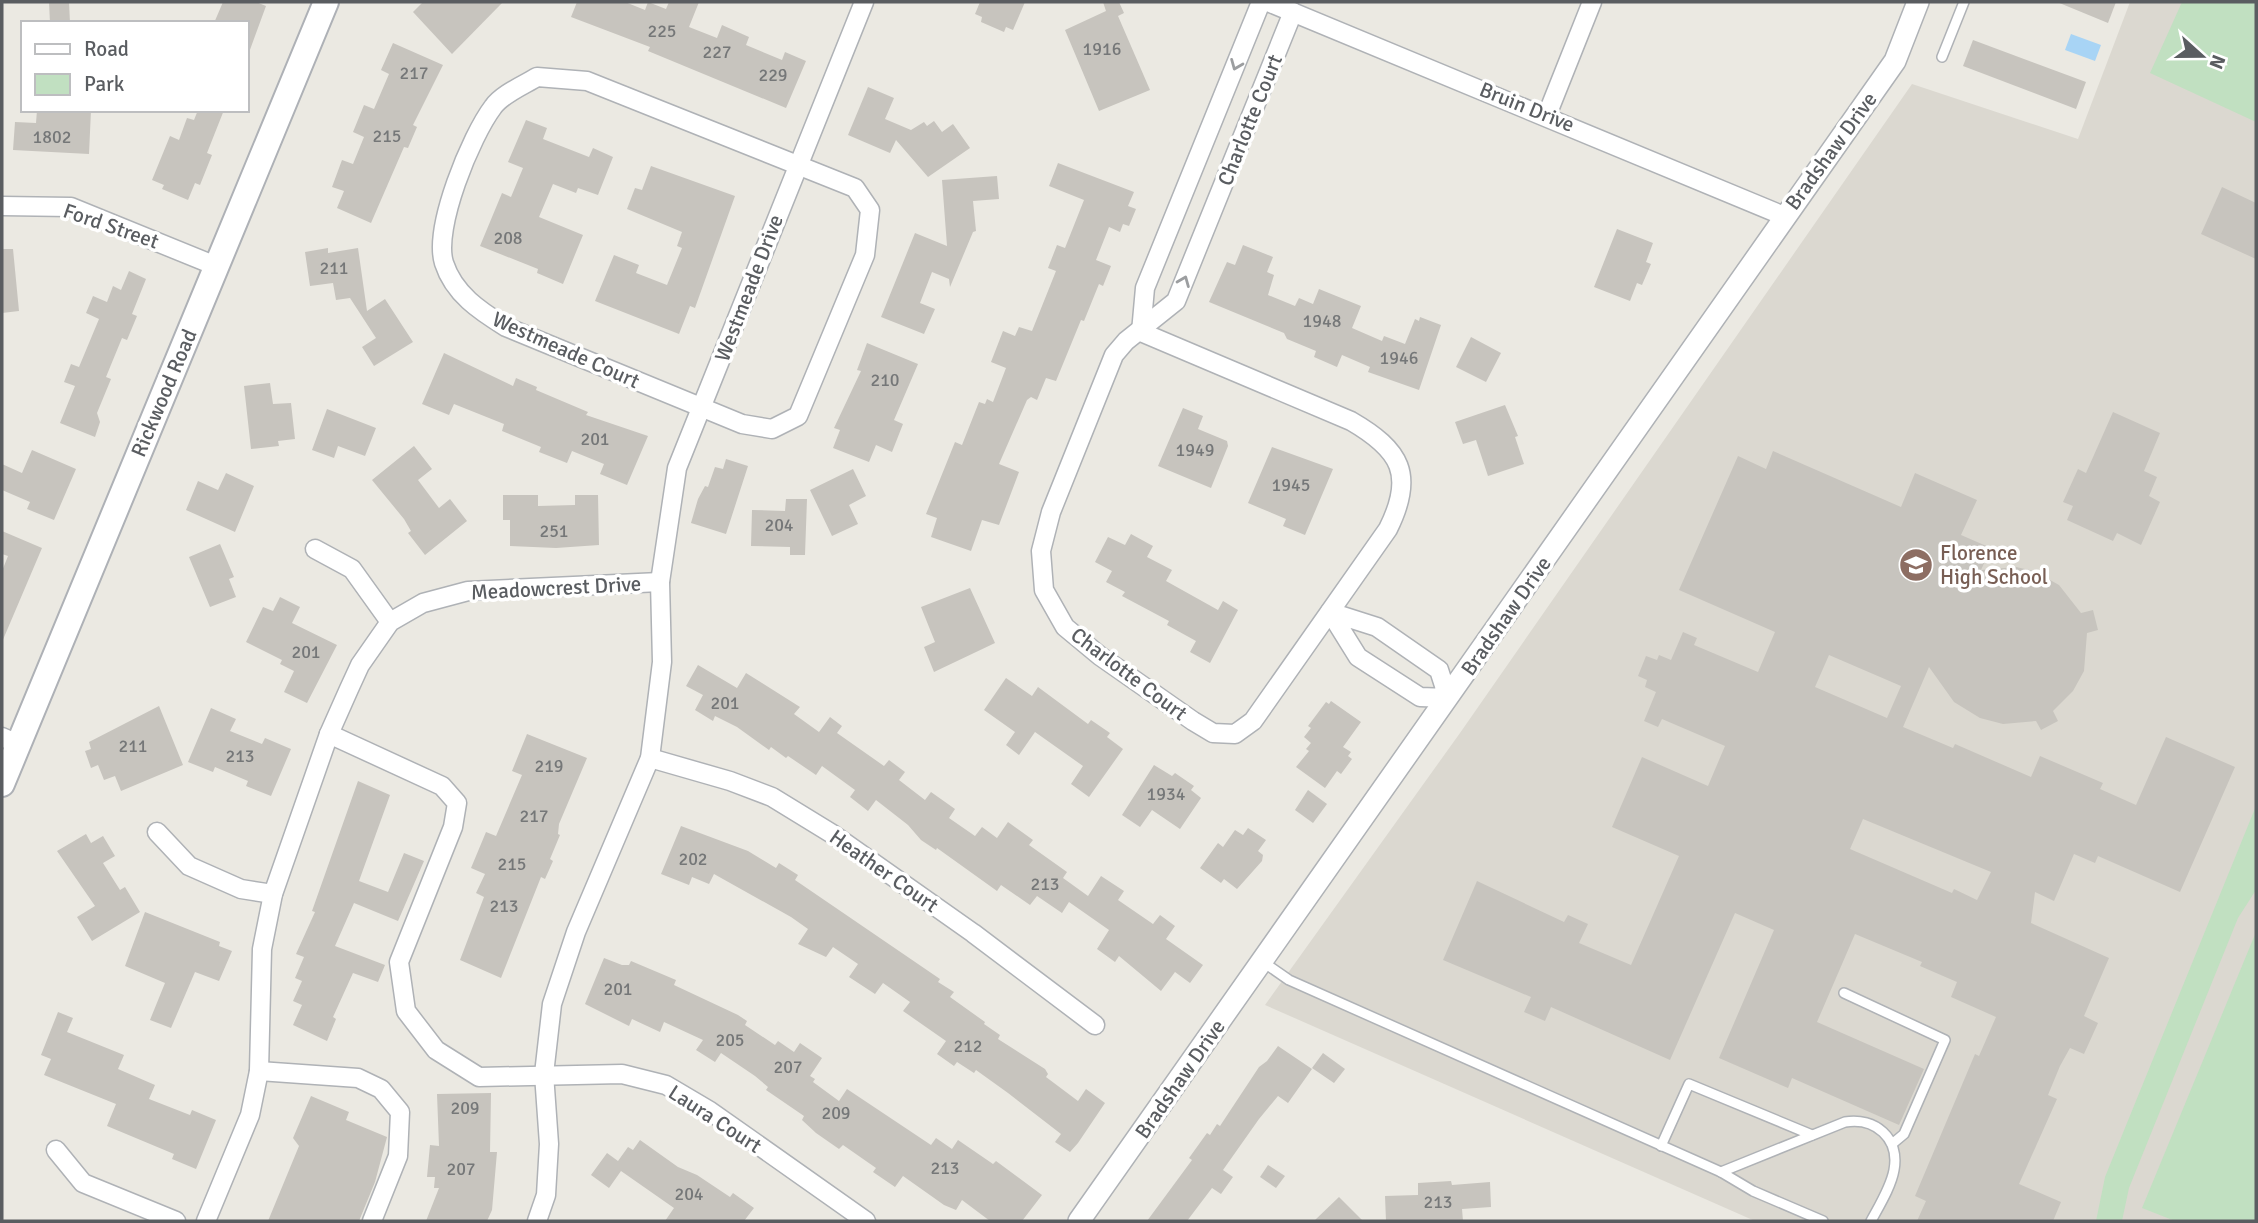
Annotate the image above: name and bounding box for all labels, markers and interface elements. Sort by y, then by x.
house number: 225 [647,20,677,42]
legend [21,21,248,112]
north arrow [2167,21,2237,91]
text: Road [84,36,129,62]
house number: 1916 [1083,38,1121,60]
house number: 227 [702,41,732,63]
street label: Charlotte Court [1212,51,1288,189]
text: N [2203,51,2231,72]
one-way arrow [1230,58,1244,70]
house number: 217 [399,62,429,84]
house number: 229 [758,64,788,86]
text: Park [84,71,125,97]
street label: Bruin Drive [1476,76,1578,138]
street label: Bradshaw Drive [1779,87,1883,215]
house number: 215 [372,125,402,147]
house number: 1802 [33,126,71,148]
street label: Ford Street [60,198,162,254]
street label: Westmeade Drive [709,211,789,365]
house number: 208 [493,227,523,249]
house number: 211 [319,257,349,279]
one-way arrow [1176,275,1190,288]
street label: Westmeade Court [488,306,644,394]
house number: 1948 [1303,310,1341,332]
street label: Rickwood Road [125,325,203,461]
house number: 1946 [1380,347,1418,369]
house number: 210 [870,369,900,391]
house number: 201 [580,428,610,450]
house number: 1949 [1176,439,1214,461]
house number: 1945 [1272,474,1310,496]
house number: 204 [764,514,794,536]
house number: 251 [539,520,569,542]
place label: Florence High School [1940,540,2048,590]
school or university icon: Florence High School [1897,546,1935,584]
street label: Bradshaw Drive [1455,551,1557,681]
street label: Meadowcrest Drive [470,571,642,605]
street label: Charlotte Court [1066,622,1192,726]
house number: 201 [291,641,321,663]
house number: 201 [710,692,740,714]
house number: 211 [118,735,148,757]
house number: 213 [225,745,255,767]
house number: 219 [534,755,564,777]
house number: 1934 [1147,783,1186,805]
house number: 217 [519,805,549,827]
street label: Heather Court [824,824,944,918]
house number: 202 [678,848,708,870]
house number: 215 [497,853,527,875]
house number: 213 [1030,873,1060,895]
house number: 213 [489,895,519,917]
house number: 201 [603,978,633,1000]
street label: Bradshaw Drive [1129,1014,1231,1144]
house number: 205 [715,1029,745,1051]
house number: 212 [953,1035,983,1057]
house number: 207 [773,1056,803,1078]
street label: Laura Court [663,1079,767,1159]
house number: 209 [450,1097,480,1119]
house number: 209 [821,1102,851,1124]
house number: 213 [930,1157,960,1179]
house number: 207 [446,1158,476,1180]
house number: 204 [674,1183,704,1205]
house number: 213 [1423,1191,1453,1213]

